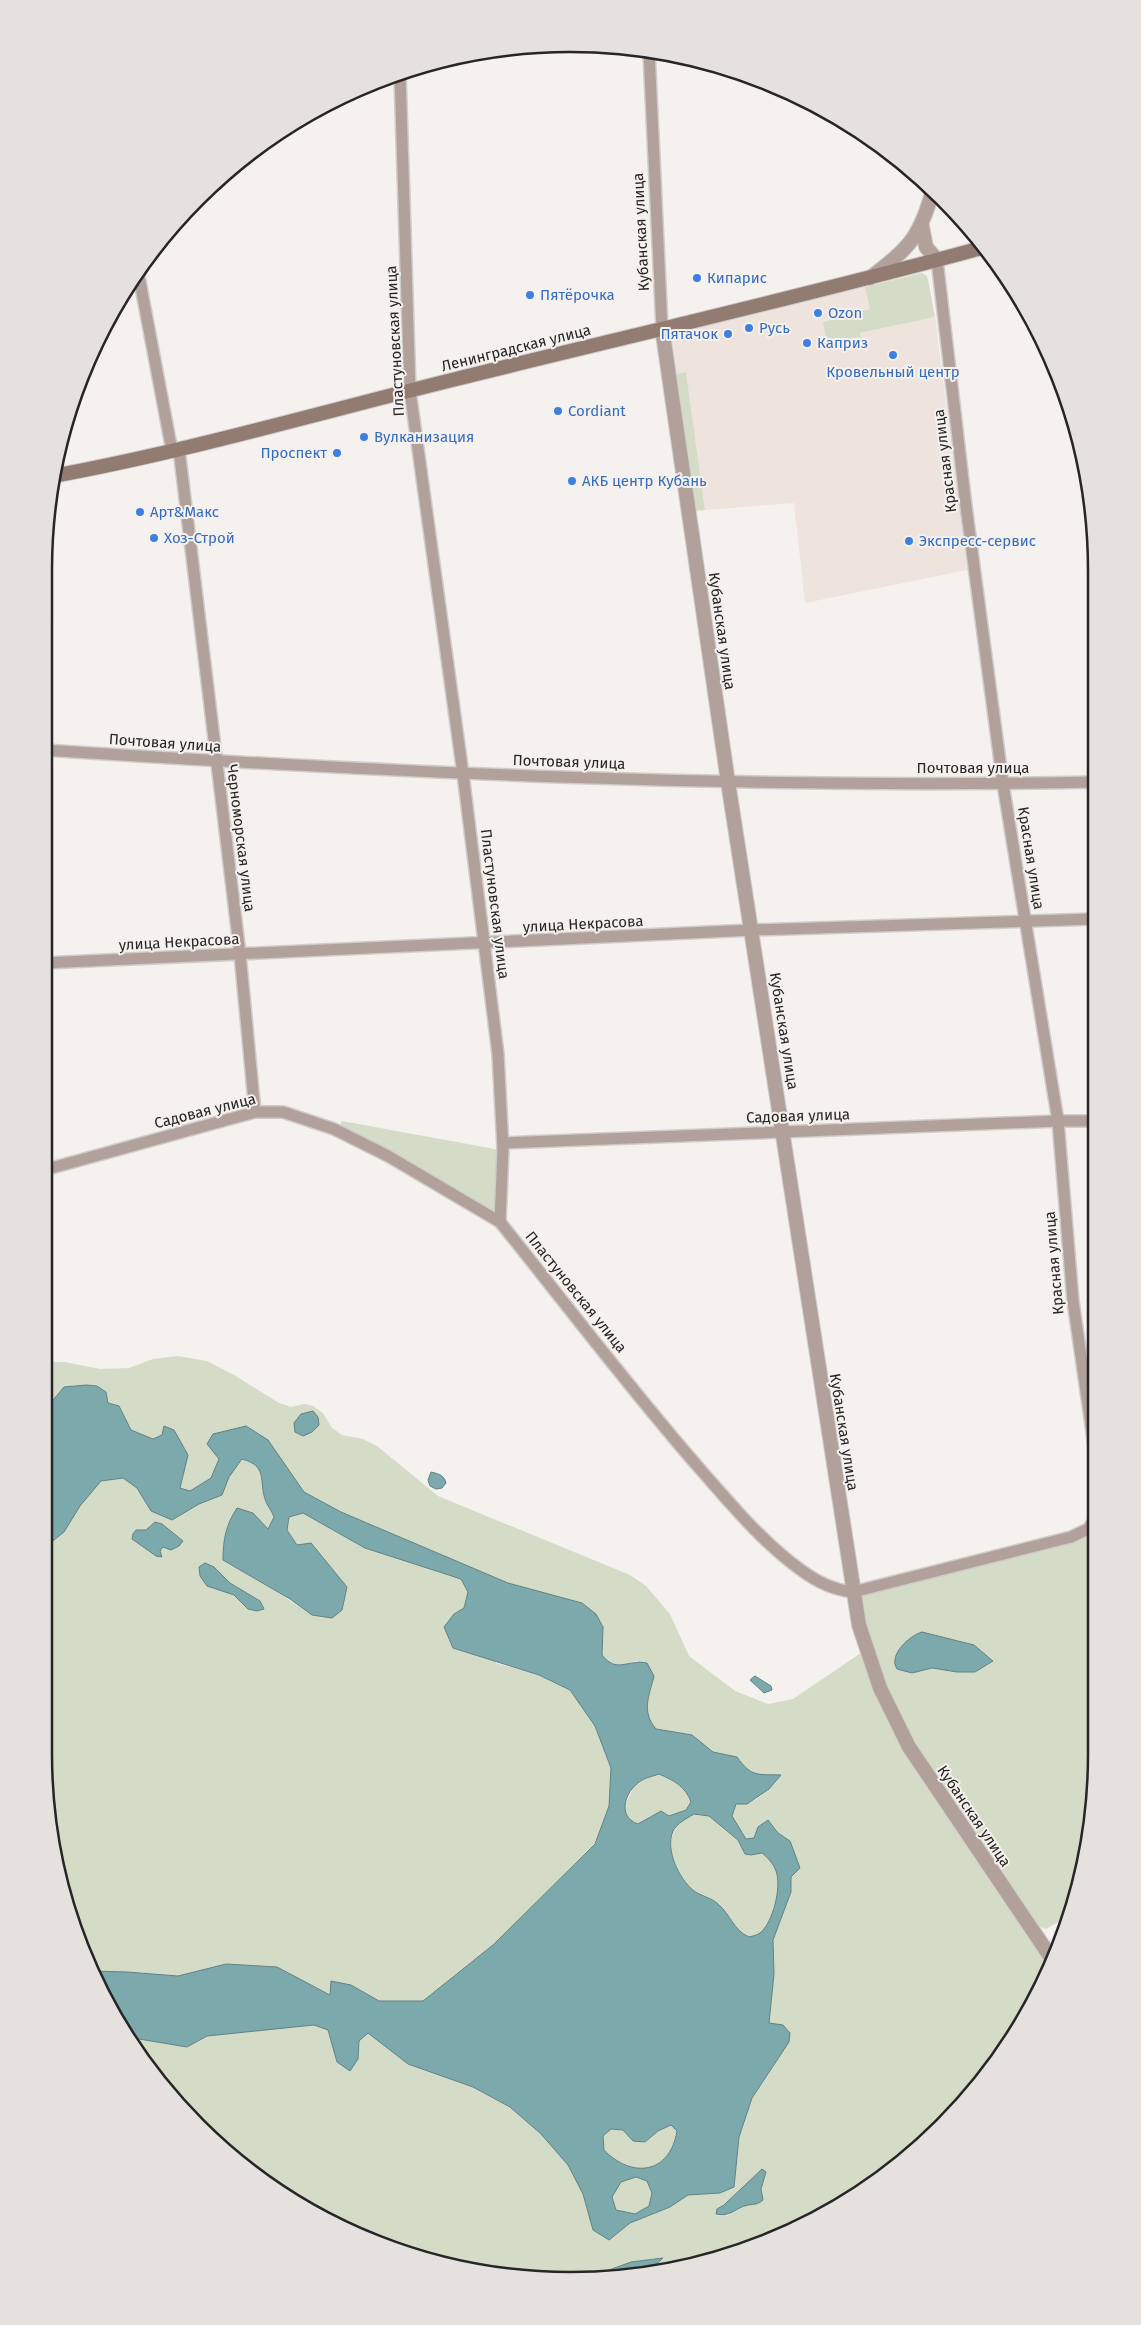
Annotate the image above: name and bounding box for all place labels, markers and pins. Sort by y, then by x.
place label: Кипарис [707,269,767,287]
marker: Кипарис [691,272,703,284]
place label: Пятёрочка [540,286,615,304]
marker: Пятёрочка [524,289,536,301]
place label: Ozon [828,304,862,322]
marker: Ozon [812,307,824,319]
place label: Русь [759,319,790,337]
marker: Русь [743,322,755,334]
place label: Пятачок [660,325,718,343]
marker: Пятачок [722,328,734,340]
place label: Каприз [817,334,868,352]
marker: Каприз [801,337,813,349]
marker: Кровельный центр [887,349,899,361]
place label: Кровельный центр [826,363,960,381]
place label: Cordiant [568,402,626,420]
marker: Cordiant [552,405,564,417]
place label: Вулканизация [374,428,474,446]
marker: Вулканизация [358,431,370,443]
place label: Проспект [260,444,327,462]
marker: Проспект [331,447,343,459]
place label: АКБ центр Кубань [582,472,707,490]
marker: АКБ центр Кубань [566,475,578,487]
place label: Арт&Макс [150,503,219,521]
marker: Арт&Макс [134,506,146,518]
place label: Хоз-Строй [164,529,235,547]
marker: Хоз-Строй [148,532,160,544]
place label: Экспресс-сервис [919,532,1036,550]
marker: Экспресс-сервис [903,535,915,547]

